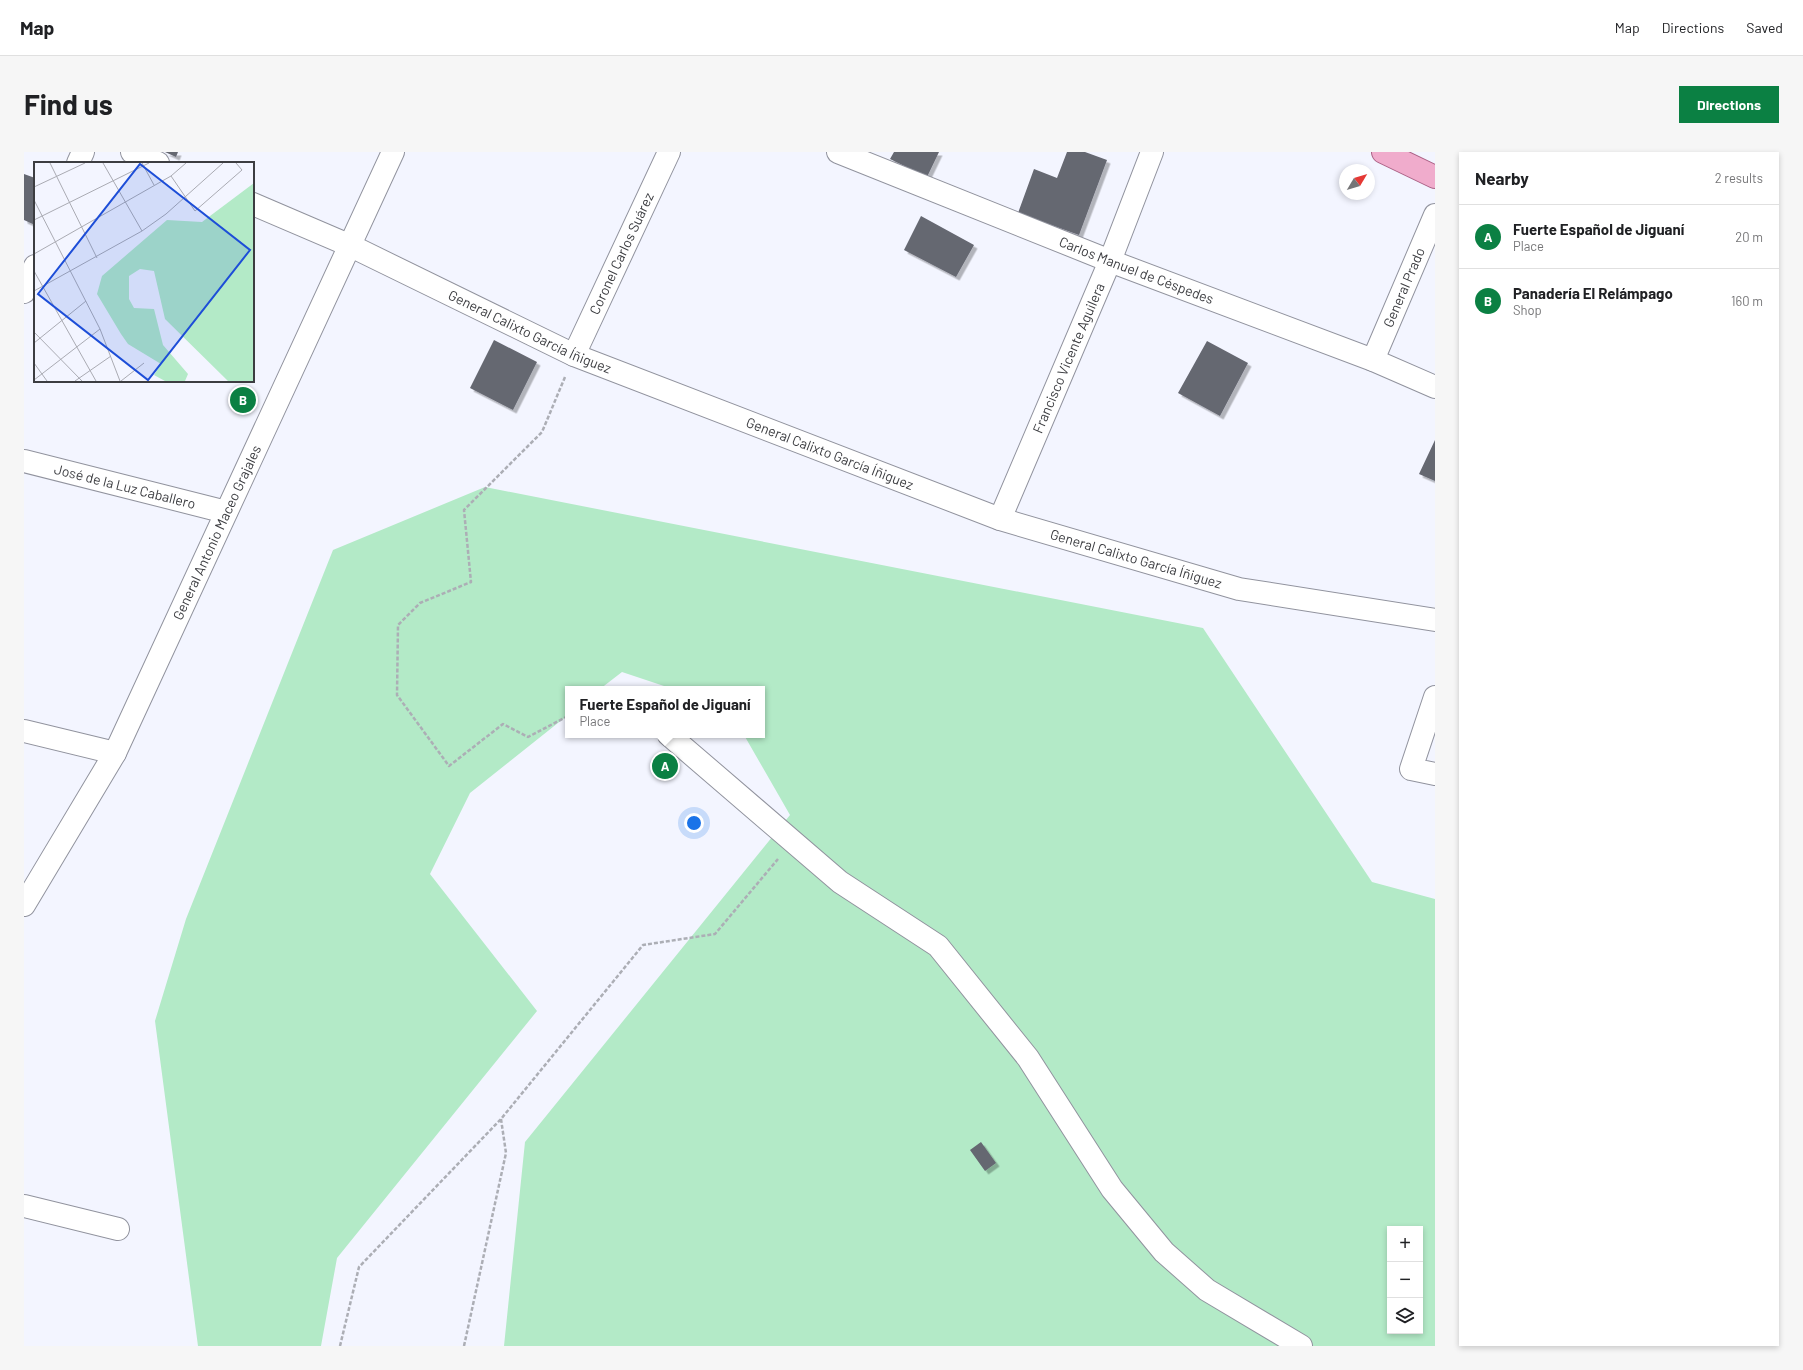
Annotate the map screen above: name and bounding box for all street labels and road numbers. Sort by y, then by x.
street label: Coronel Carlos Suárez [585,190,657,317]
street label: Carlos Manuel de Céspedes [1057,233,1216,307]
street label: General Prado [1379,245,1428,330]
street label: Francisco Vicente Aguilera [1029,280,1108,436]
street label: General Calixto García Íñiguez [446,286,614,377]
street label: General Calixto García Íñiguez [744,413,916,493]
street label: General Antonio Maceo Grajales [169,442,264,622]
street label: José de la Luz Caballero [52,460,198,512]
street label: General Calixto García Íñiguez [1048,525,1224,592]

